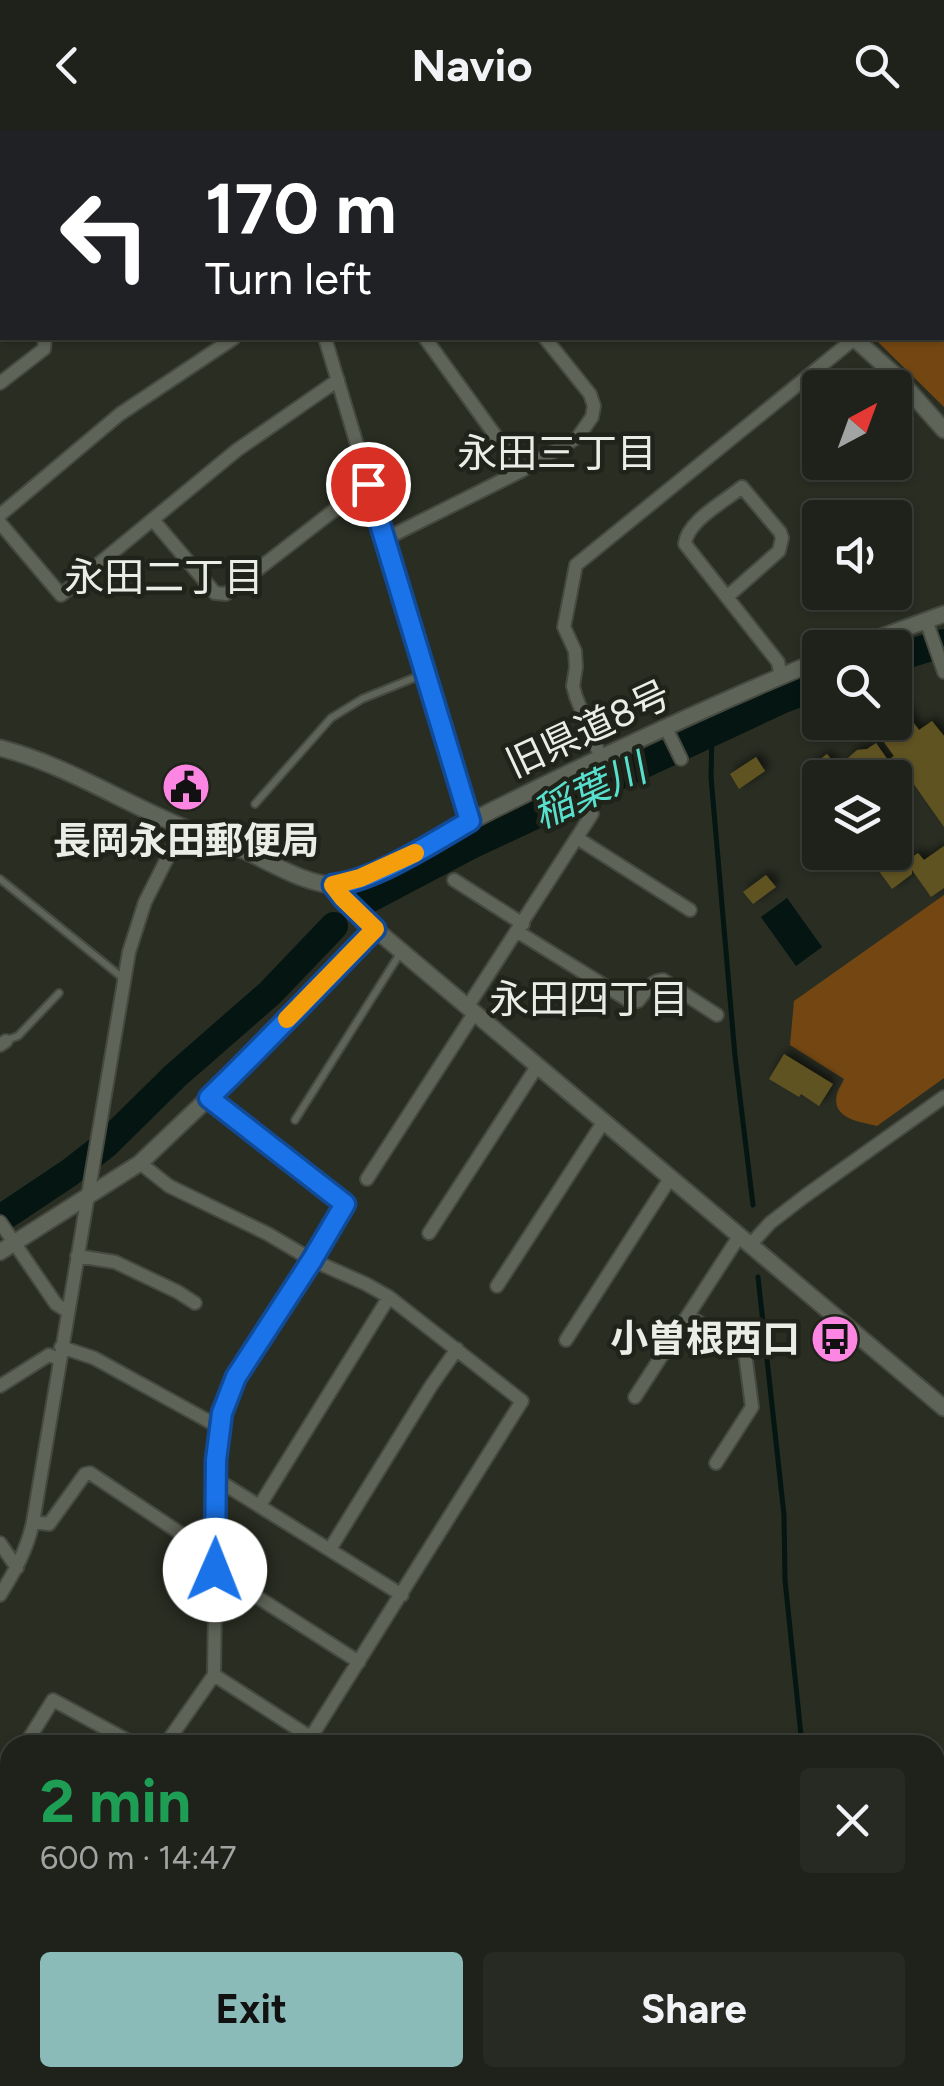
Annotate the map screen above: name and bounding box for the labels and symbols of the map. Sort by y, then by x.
north arrow [802,370,912,480]
district label: 永田三丁目 [457,429,657,477]
pin [326,442,411,527]
district label: 永田二丁目 [64,553,264,601]
street label: 旧県道8号 [499,671,677,787]
water label: 稲葉川 [524,742,657,838]
public building icon: 長岡永田郵便局 [160,761,212,813]
place label: 長岡永田郵便局 [53,818,319,864]
district label: 永田四丁目 [489,975,689,1023]
bus stop icon: 小曽根西口 [809,1313,861,1365]
place label: 小曽根西口 [610,1316,800,1362]
position arrow [163,1518,267,1622]

